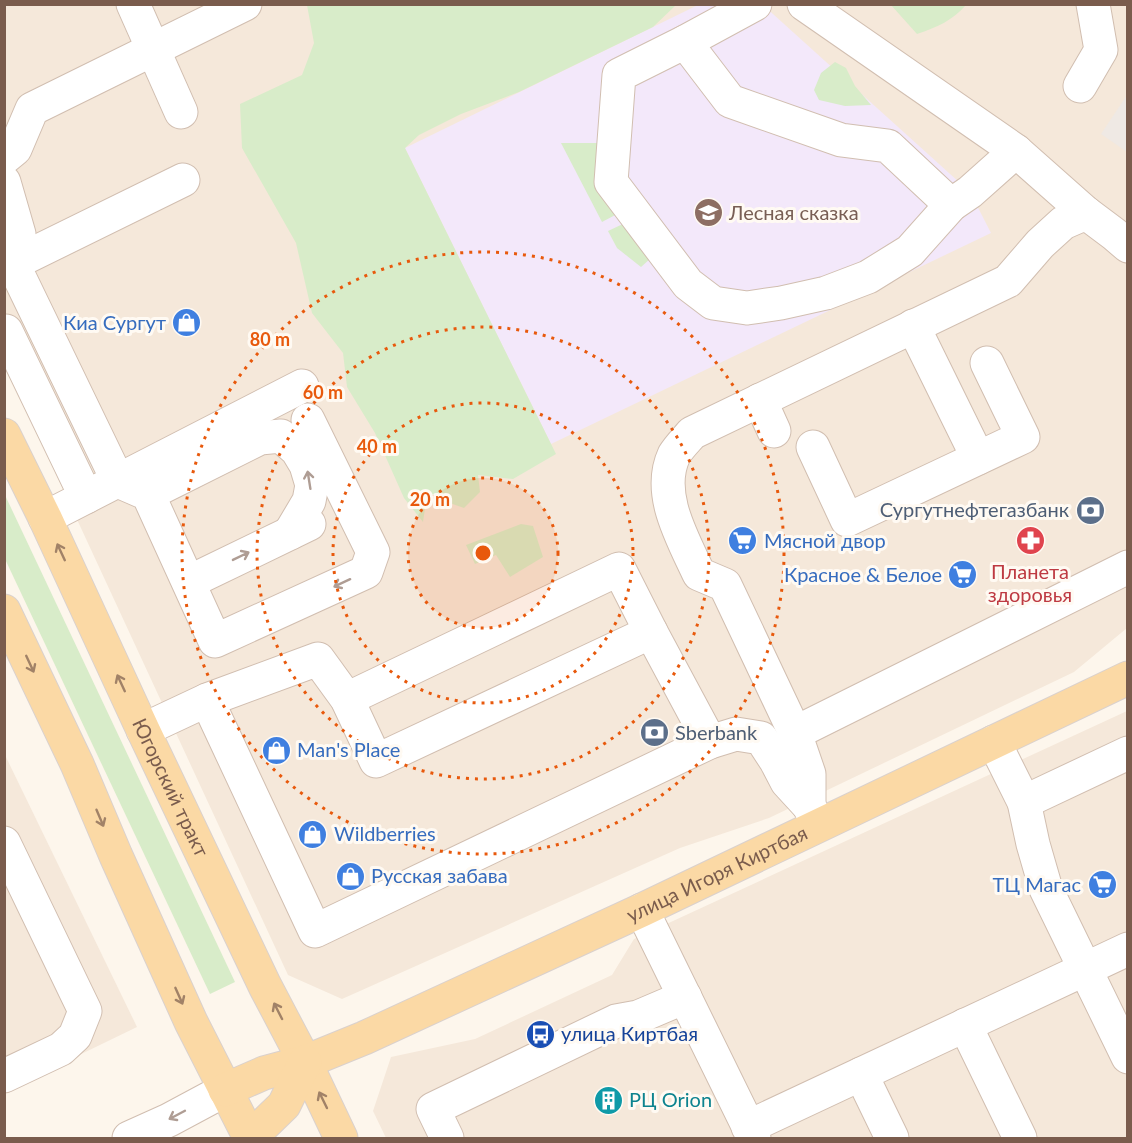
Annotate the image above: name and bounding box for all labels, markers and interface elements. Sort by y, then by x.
school or university icon: Лесная сказка [692,197,724,229]
place label: Лесная сказка [728,200,859,224]
shop icon: Киа Сургут [171,307,203,339]
place label: Киа Сургут [63,310,166,334]
text: 80 m [250,328,290,350]
text: 60 m [303,381,343,403]
text: 40 m [357,435,397,457]
one-way arrow [303,471,314,490]
text: 20 m [410,488,450,510]
bank icon: Сургутнефтегазбанк [1074,494,1106,526]
place label: Сургутнефтегазбанк [880,497,1070,521]
supermarket icon: Мясной двор [727,525,759,557]
pharmacy icon: Планета здоровья [1014,525,1046,557]
place label: Мясной двор [764,528,886,552]
one-way arrow [54,543,65,561]
centre of rings [473,543,493,563]
one-way arrow [232,550,250,562]
supermarket icon: Красное & Белое [947,559,979,591]
place label: Планета здоровья [988,559,1072,606]
place label: Красное & Белое [784,562,942,586]
one-way arrow [334,577,352,589]
one-way arrow [24,654,36,672]
one-way arrow [115,674,127,692]
street label: Югорский тракт [128,714,215,860]
bank icon: Sberbank [638,717,670,749]
place label: Sberbank [675,720,758,744]
shop icon: Man's Place [260,734,292,766]
place label: Man's Place [297,737,400,761]
one-way arrow [95,808,106,827]
shop icon: Wildberries [297,818,329,850]
street label: улица Игоря Киртбая [622,820,811,926]
place label: Wildberries [334,821,436,845]
shop icon: Русская забава [334,860,366,892]
place label: Русская забава [371,863,508,887]
supermarket icon: ТЦ Магас [1086,869,1118,901]
place label: ТЦ Магас [993,872,1081,896]
one-way arrow [174,987,186,1005]
one-way arrow [272,1002,283,1020]
bus stop icon: улица Киртбая [524,1018,556,1050]
place label: улица Киртбая [561,1021,698,1045]
building icon: РЦ Orion [592,1084,624,1116]
place label: РЦ Orion [629,1087,712,1111]
one-way arrow [317,1092,329,1110]
one-way arrow [169,1110,187,1121]

